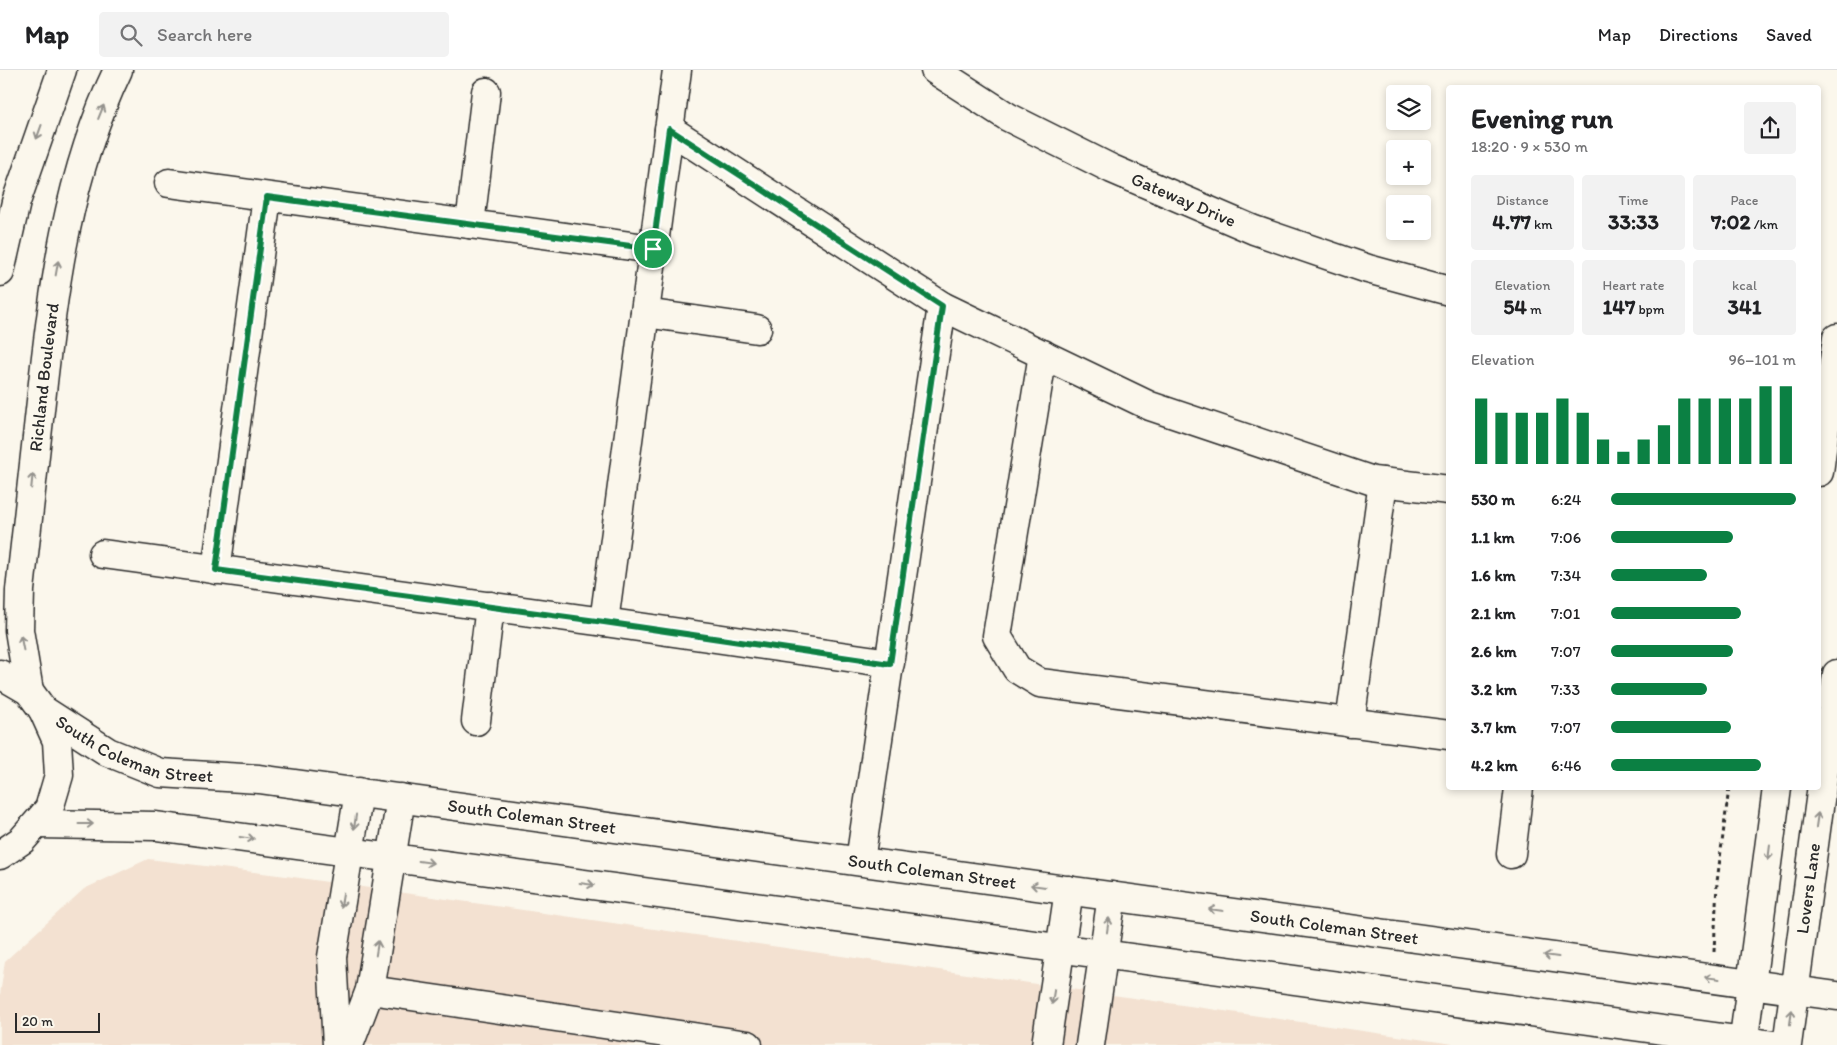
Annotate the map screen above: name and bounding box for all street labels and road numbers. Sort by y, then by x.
street label: Gateway Drive [1128,168,1239,232]
street label: Richland Boulevard [24,301,64,453]
street label: South Coleman Street [52,710,214,787]
street label: South Coleman Street [446,794,617,839]
street label: Lovers Lane [1791,842,1825,935]
street label: South Coleman Street [847,849,1018,894]
street label: South Coleman Street [1249,904,1420,949]

